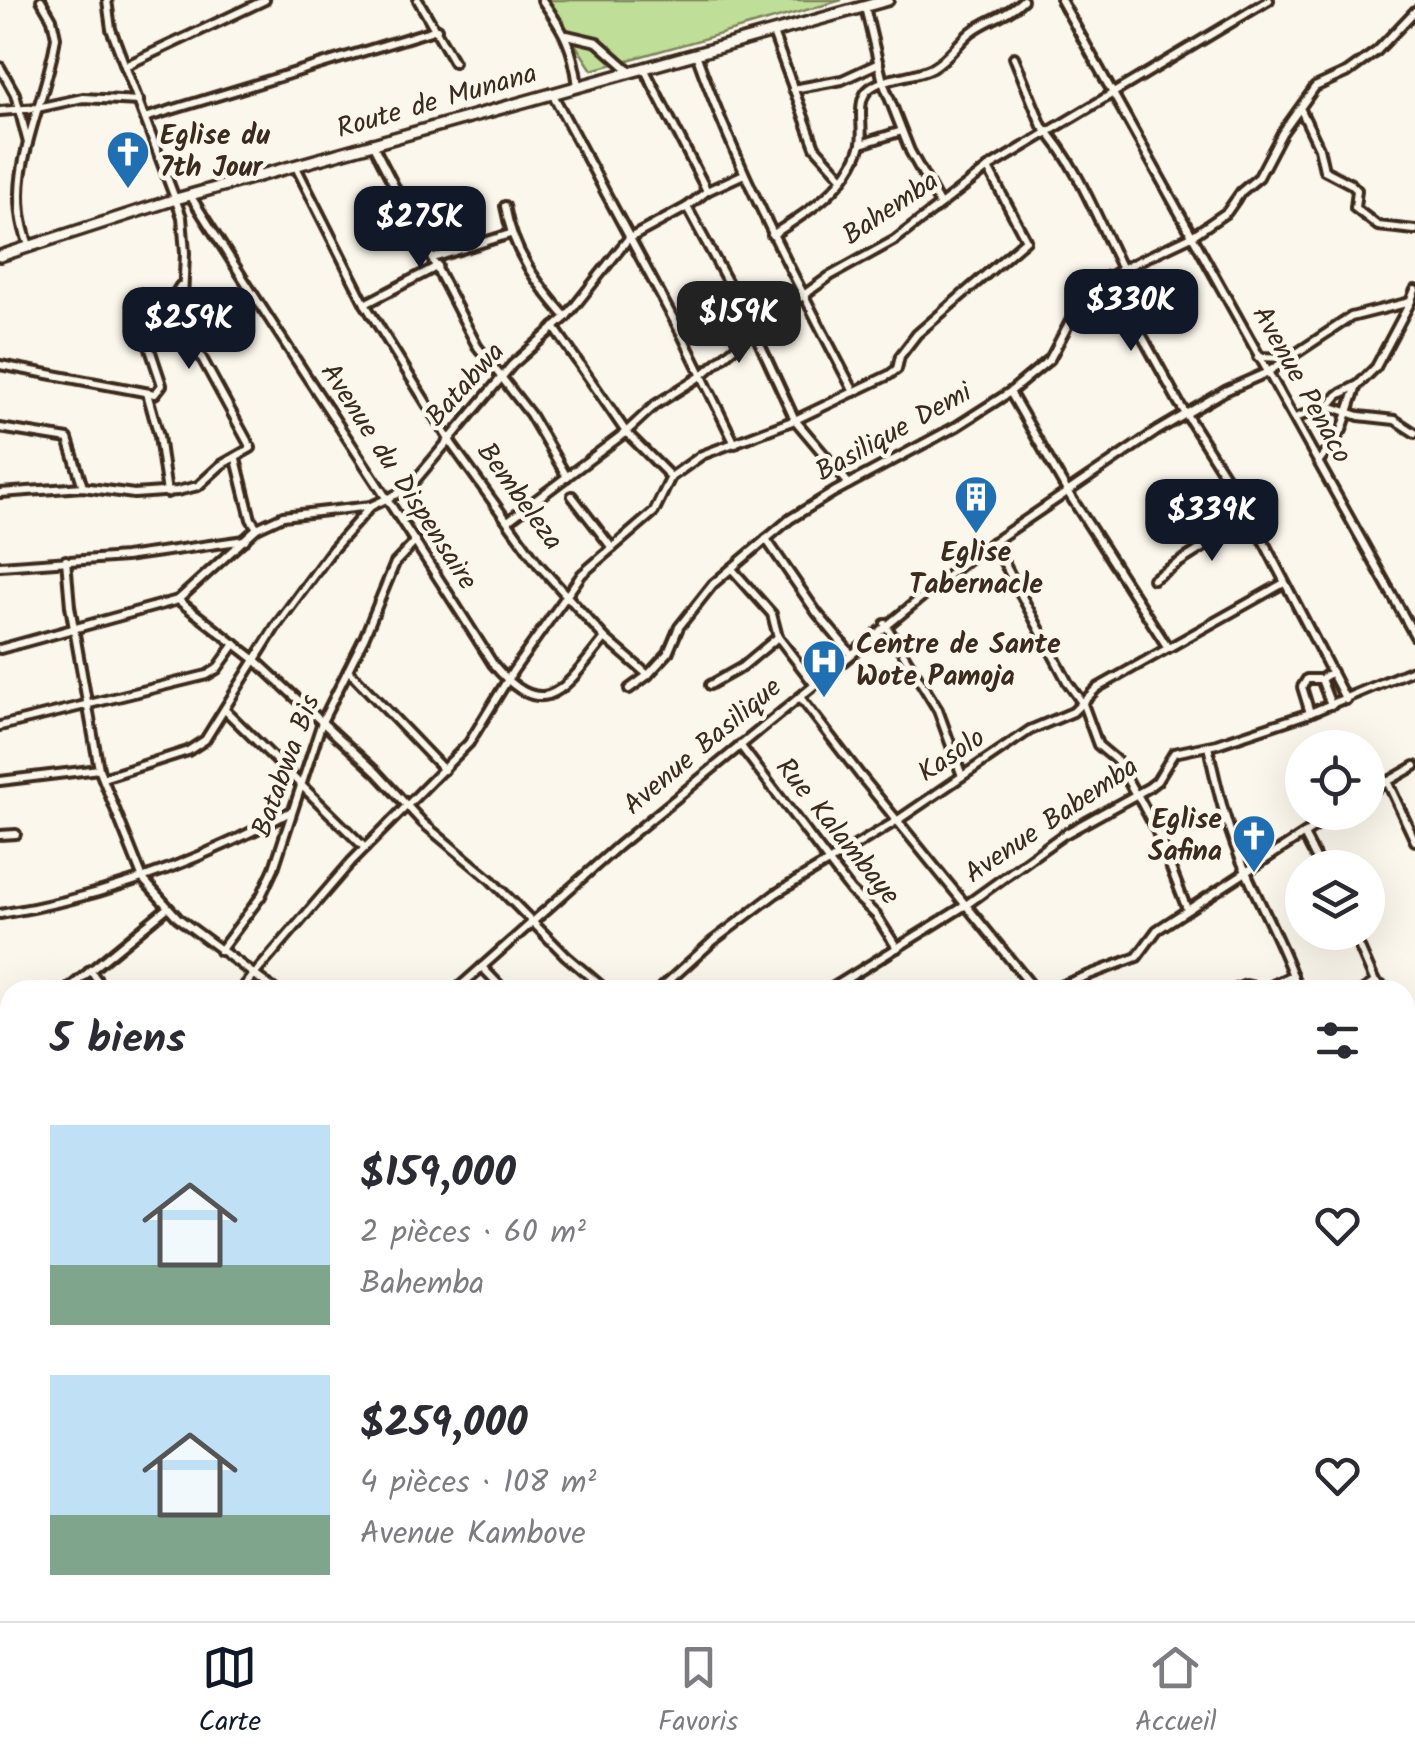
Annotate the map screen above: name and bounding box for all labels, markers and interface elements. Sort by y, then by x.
street label: Route de Munana [331,52,543,152]
place label: Eglise du 7th Jour [160,114,270,191]
church icon: Eglise du 7th Jour [105,129,151,190]
street label: Bahemba [833,160,949,258]
pin: $275K [350,186,490,271]
text: $275K [376,193,464,244]
pin: $330K [1061,269,1201,354]
text: $330K [1086,276,1176,327]
pin: $159K [669,281,809,366]
pin: $259K [119,287,259,372]
text: $159K [699,288,779,339]
text: $259K [144,294,234,345]
street label: Avenue Penaco [1239,298,1363,472]
street label: Batabwa [415,332,517,438]
street label: Avenue du Dispensaire [307,354,489,600]
street label: Basilique Demi [807,371,982,495]
street label: Bembeleza [464,433,574,561]
building icon: Eglise Tabernacle [953,474,999,535]
pin: $339K [1142,479,1282,564]
text: $339K [1167,486,1257,537]
place label: Eglise Tabernacle [909,531,1043,608]
place label: Centre de Sante Wote Pamoja [856,623,1061,700]
hospital icon: Centre de Sante Wote Pamoja [801,638,847,699]
street label: Avenue Basilique [613,666,793,827]
street label: Batabwa Bis [240,688,334,844]
street label: Kasolo [909,717,995,795]
map controls [1285,730,1385,950]
button: locate [1285,730,1385,830]
street label: Avenue Babemba [956,746,1148,896]
street label: Rue Kalambaye [763,748,911,916]
place label: Eglise Safina [1148,798,1222,875]
church icon: Eglise Safina [1231,813,1277,874]
button: layers [1285,850,1385,950]
text: 5 biens [50,1007,186,1074]
icon: filters [1310,1013,1365,1068]
text: $159,000 [360,1141,516,1208]
icon: home [130,1165,250,1285]
icon: heart [1310,1198,1365,1253]
text: 2 pièces · 60 m² [360,1208,586,1259]
text: Bahemba [360,1259,484,1310]
text: $259,000 [360,1391,528,1458]
icon: home [130,1415,250,1535]
icon: heart [1310,1448,1365,1503]
text: 4 pièces · 108 m² [360,1458,596,1509]
text: Avenue Kambove [360,1509,586,1560]
tab: Carte [198,1640,261,1745]
tab: Favoris [658,1640,738,1745]
tab: Accueil [1135,1640,1217,1745]

